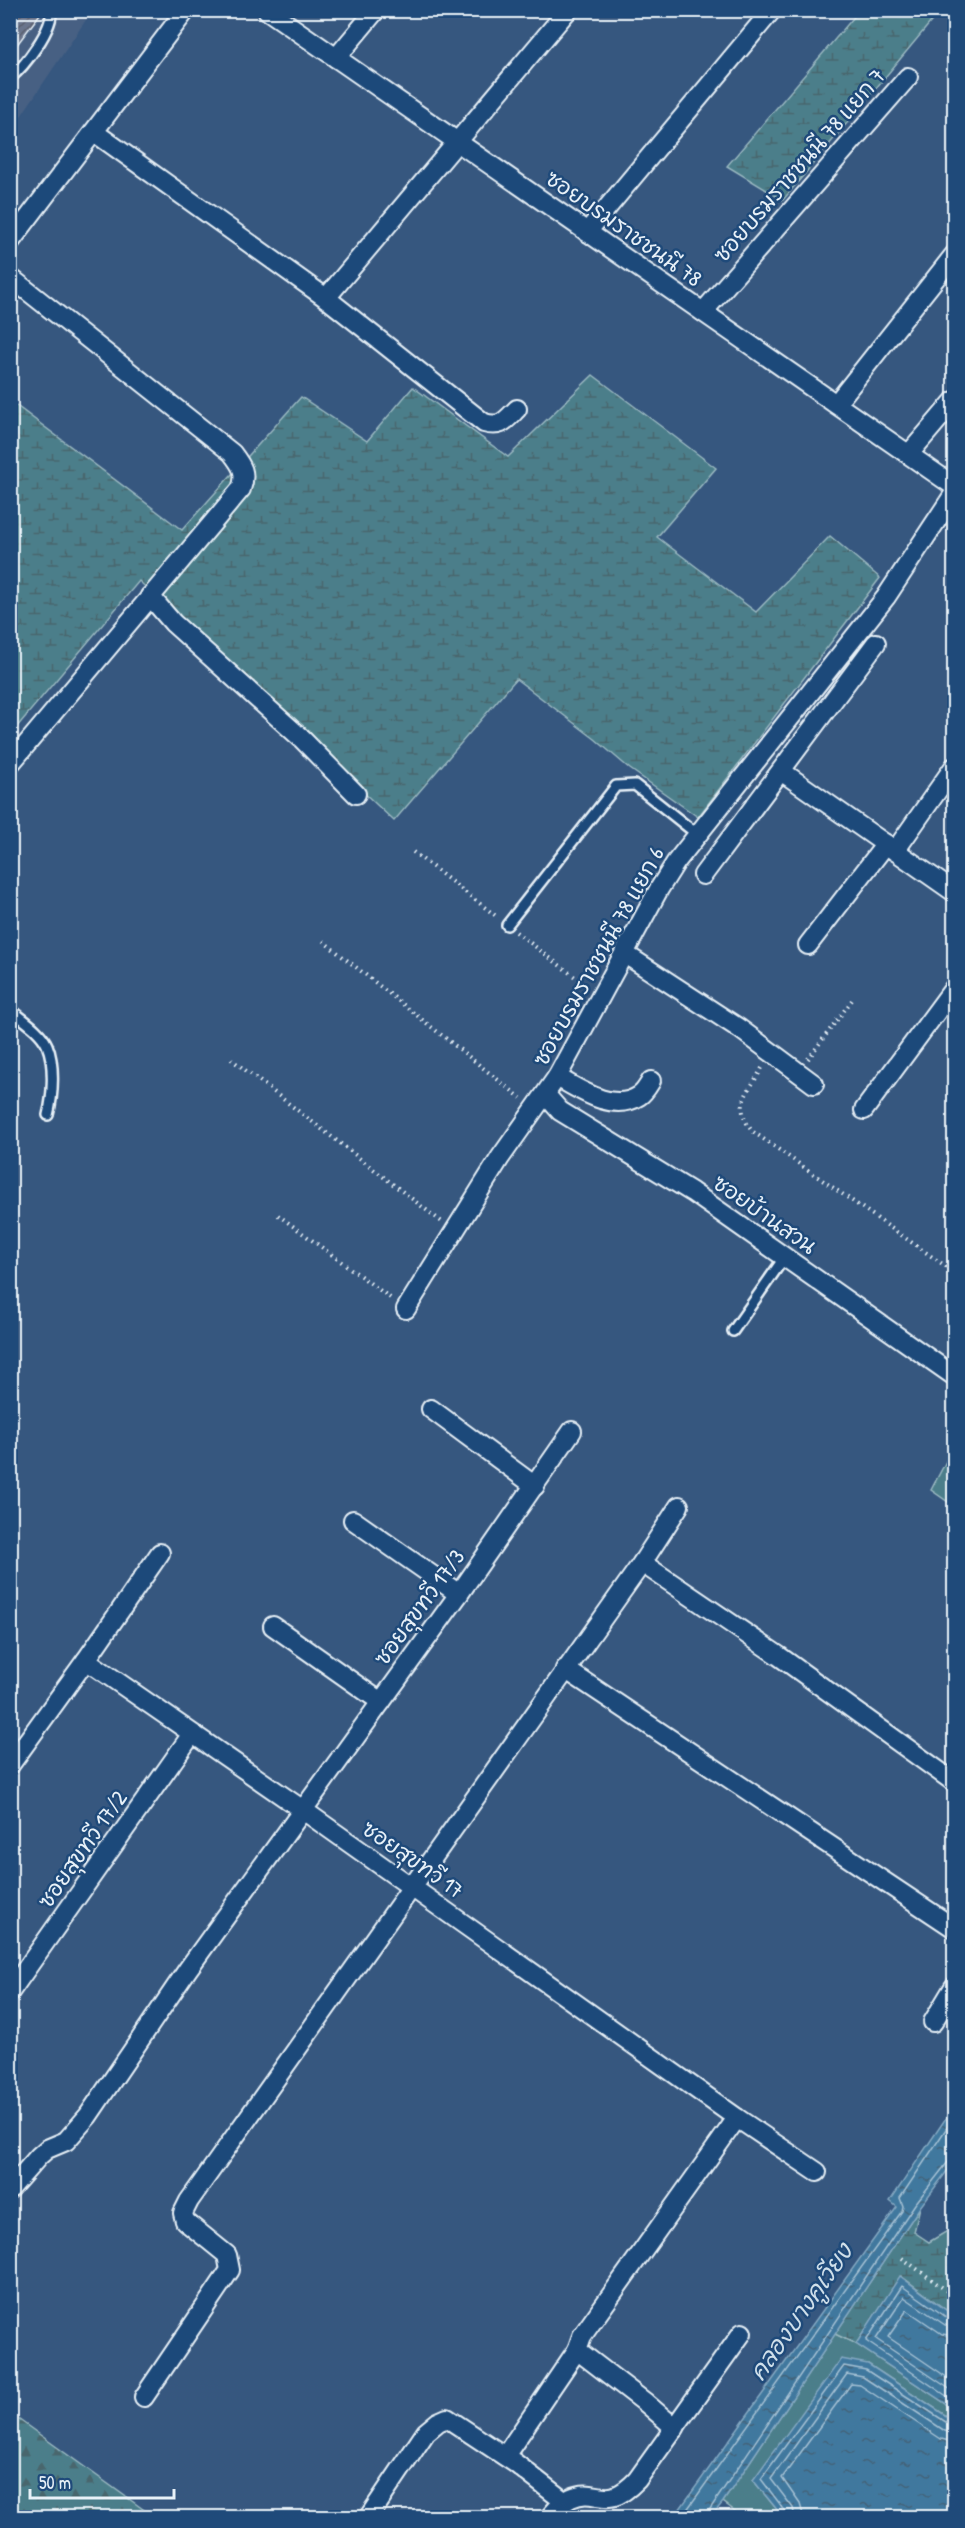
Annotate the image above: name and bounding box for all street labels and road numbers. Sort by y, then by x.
street label: ซอยบรมราชชนนี 78 แยก 7 [706,62,892,268]
street label: ซอยบรมราชชนนี 78 [540,163,708,293]
street label: ซอยบรมราชชนนี 78 แยก 6 [525,841,671,1071]
street label: ซอยบ้านสวน [707,1167,823,1261]
street label: ซอยสุขทวี 17/3 [367,1543,473,1672]
street label: ซอยสุขทวี 17/2 [30,1784,136,1915]
street label: ซอยสุขทวี 17 [355,1813,470,1907]

